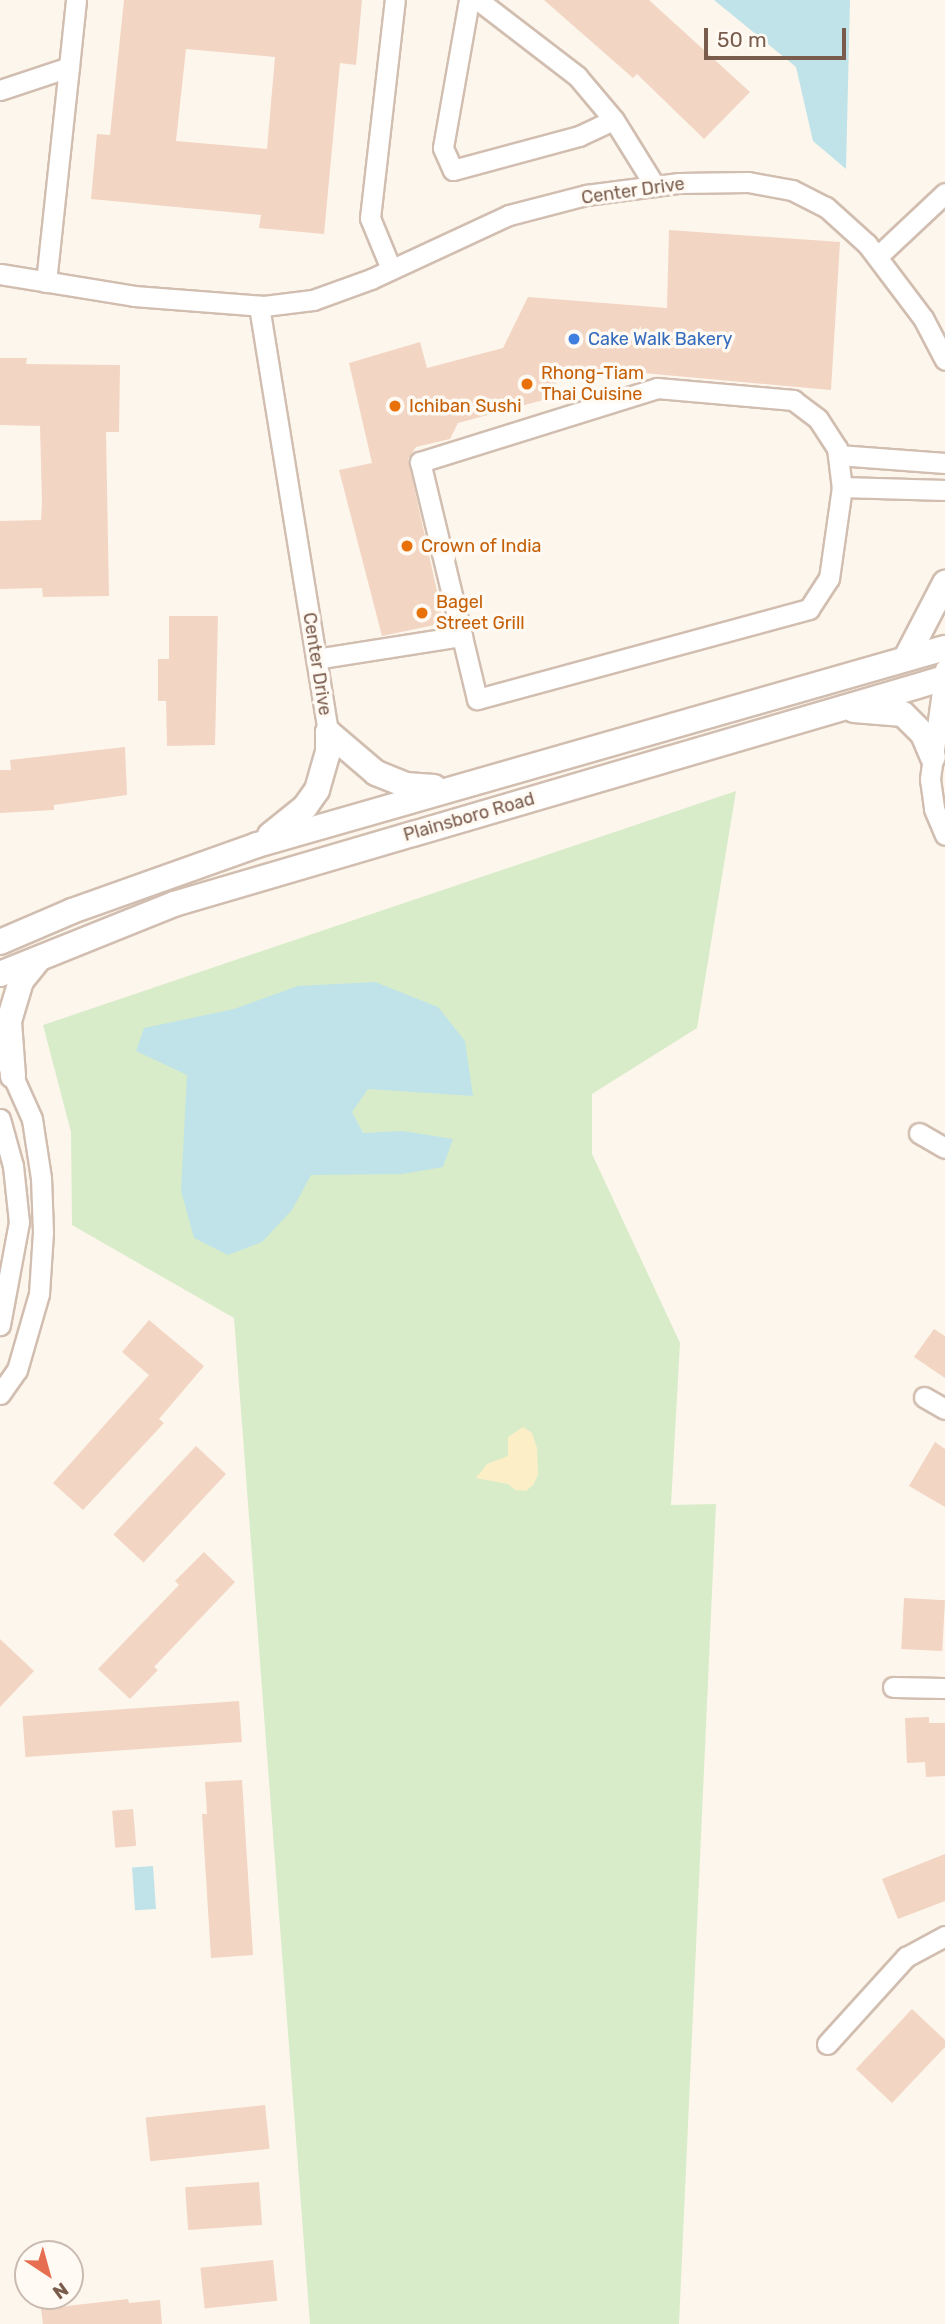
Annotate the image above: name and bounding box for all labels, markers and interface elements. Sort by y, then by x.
scale bar [707,14,849,58]
text: 50 m [717,27,767,52]
street label: Center Drive [580,173,686,209]
place label: Cake Walk Bakery [588,328,733,350]
marker: Cake Walk Bakery [566,331,582,347]
place label: Rhong-Tiam Thai Cuisine [541,363,644,406]
marker: Rhong-Tiam Thai Cuisine [519,376,535,392]
place label: Ichiban Sushi [409,395,522,417]
marker: Ichiban Sushi [387,398,403,414]
place label: Crown of India [421,535,542,557]
marker: Crown of India [399,538,415,554]
place label: Bagel Street Grill [436,592,525,634]
marker: Bagel Street Grill [414,605,430,621]
street label: Center Drive [298,611,336,717]
street label: Plainsboro Road [401,788,537,846]
north arrow [14,2240,84,2310]
text: N [48,2277,73,2304]

